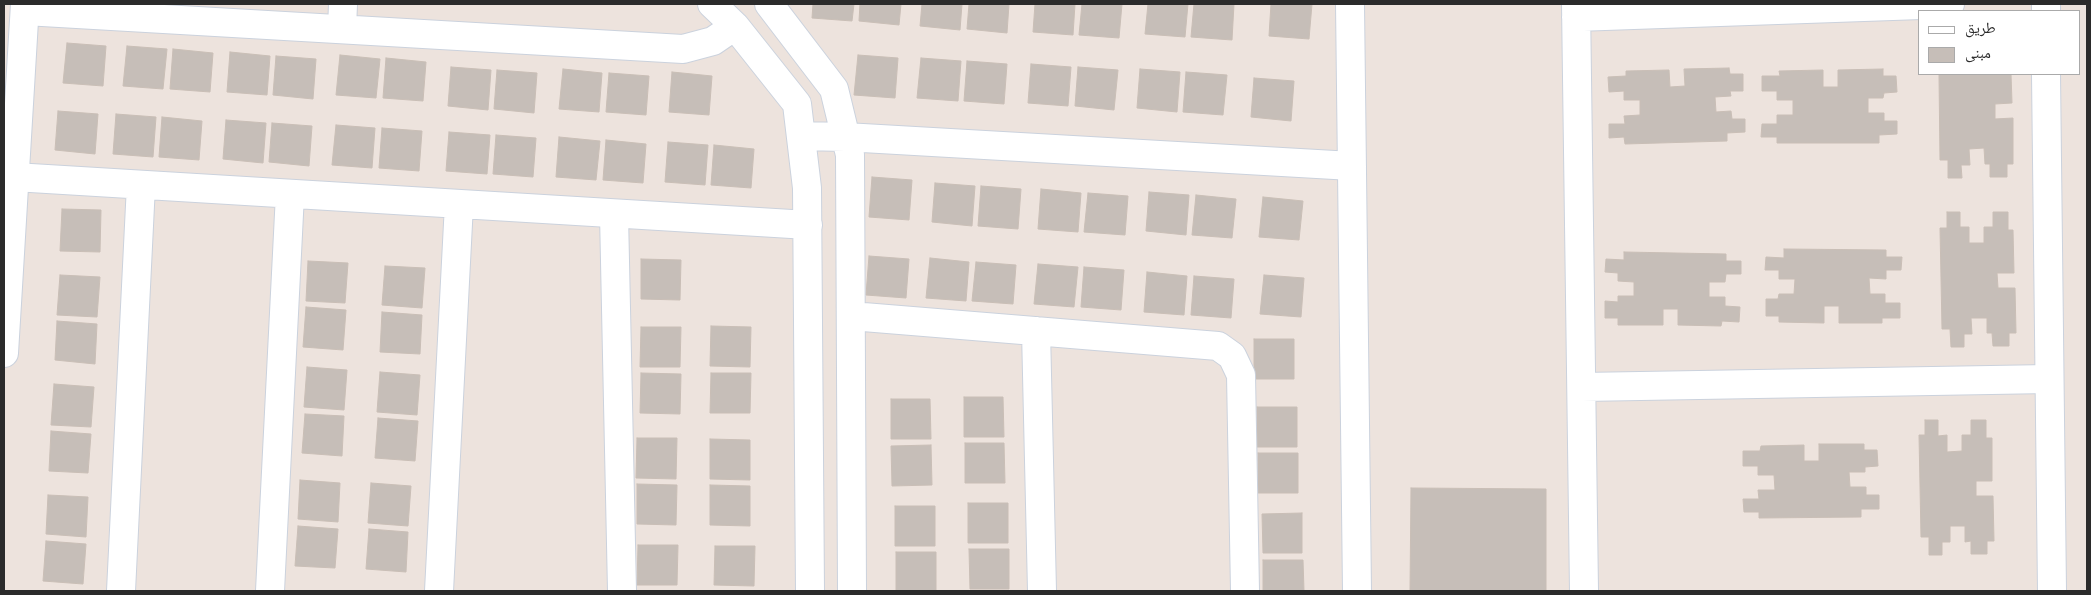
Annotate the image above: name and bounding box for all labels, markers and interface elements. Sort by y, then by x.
legend [1918,10,2081,75]
text: طريق [1965,19,1996,37]
text: مبنى [1965,44,1991,62]

